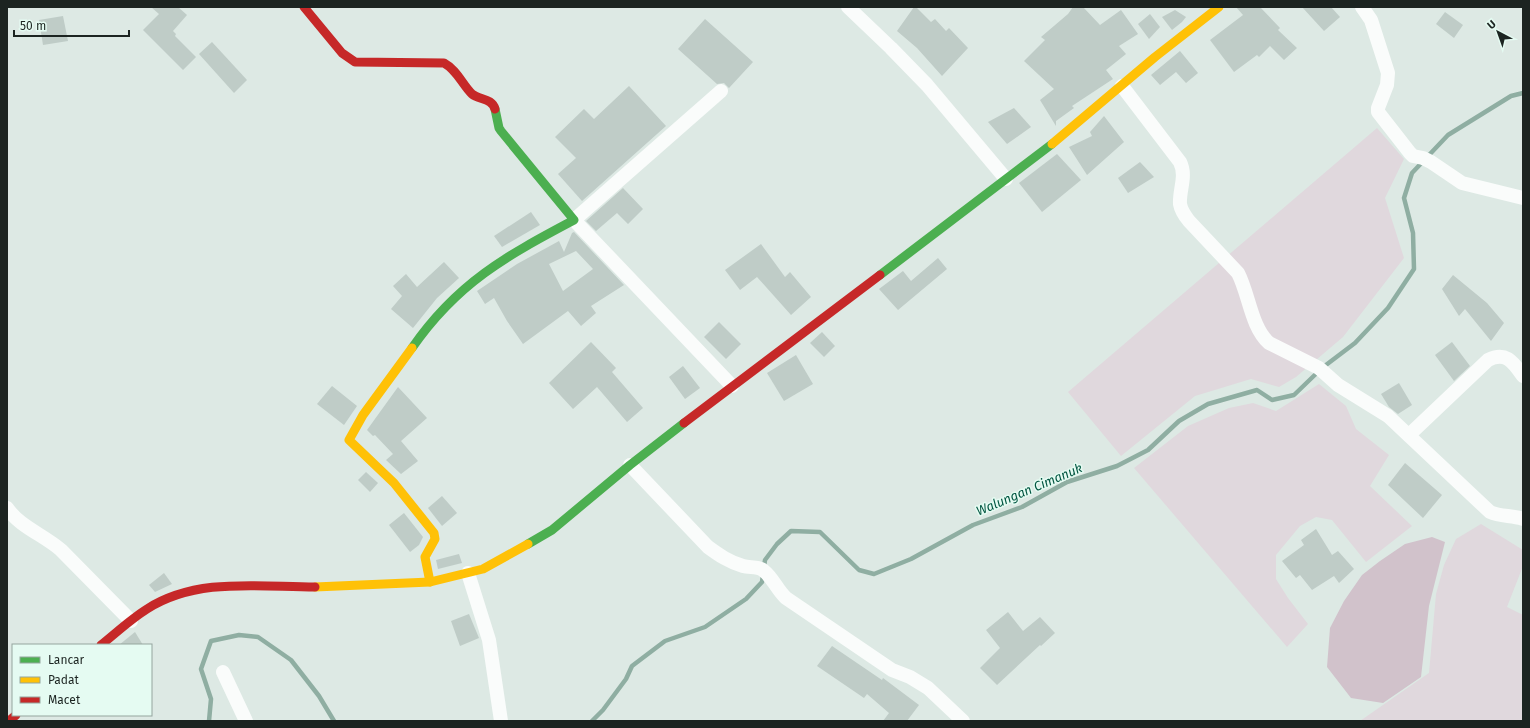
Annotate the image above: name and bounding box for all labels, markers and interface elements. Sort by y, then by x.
scale bar [14,12,129,38]
north arrow [1478,12,1518,52]
text: U [1485,18,1499,32]
text: 50 m [20,19,46,33]
water label: Walungan Cimanuk [974,460,1085,519]
legend [12,644,152,716]
text: Lancar [48,653,85,667]
text: Padat [48,673,80,687]
text: Macet [48,693,81,707]

